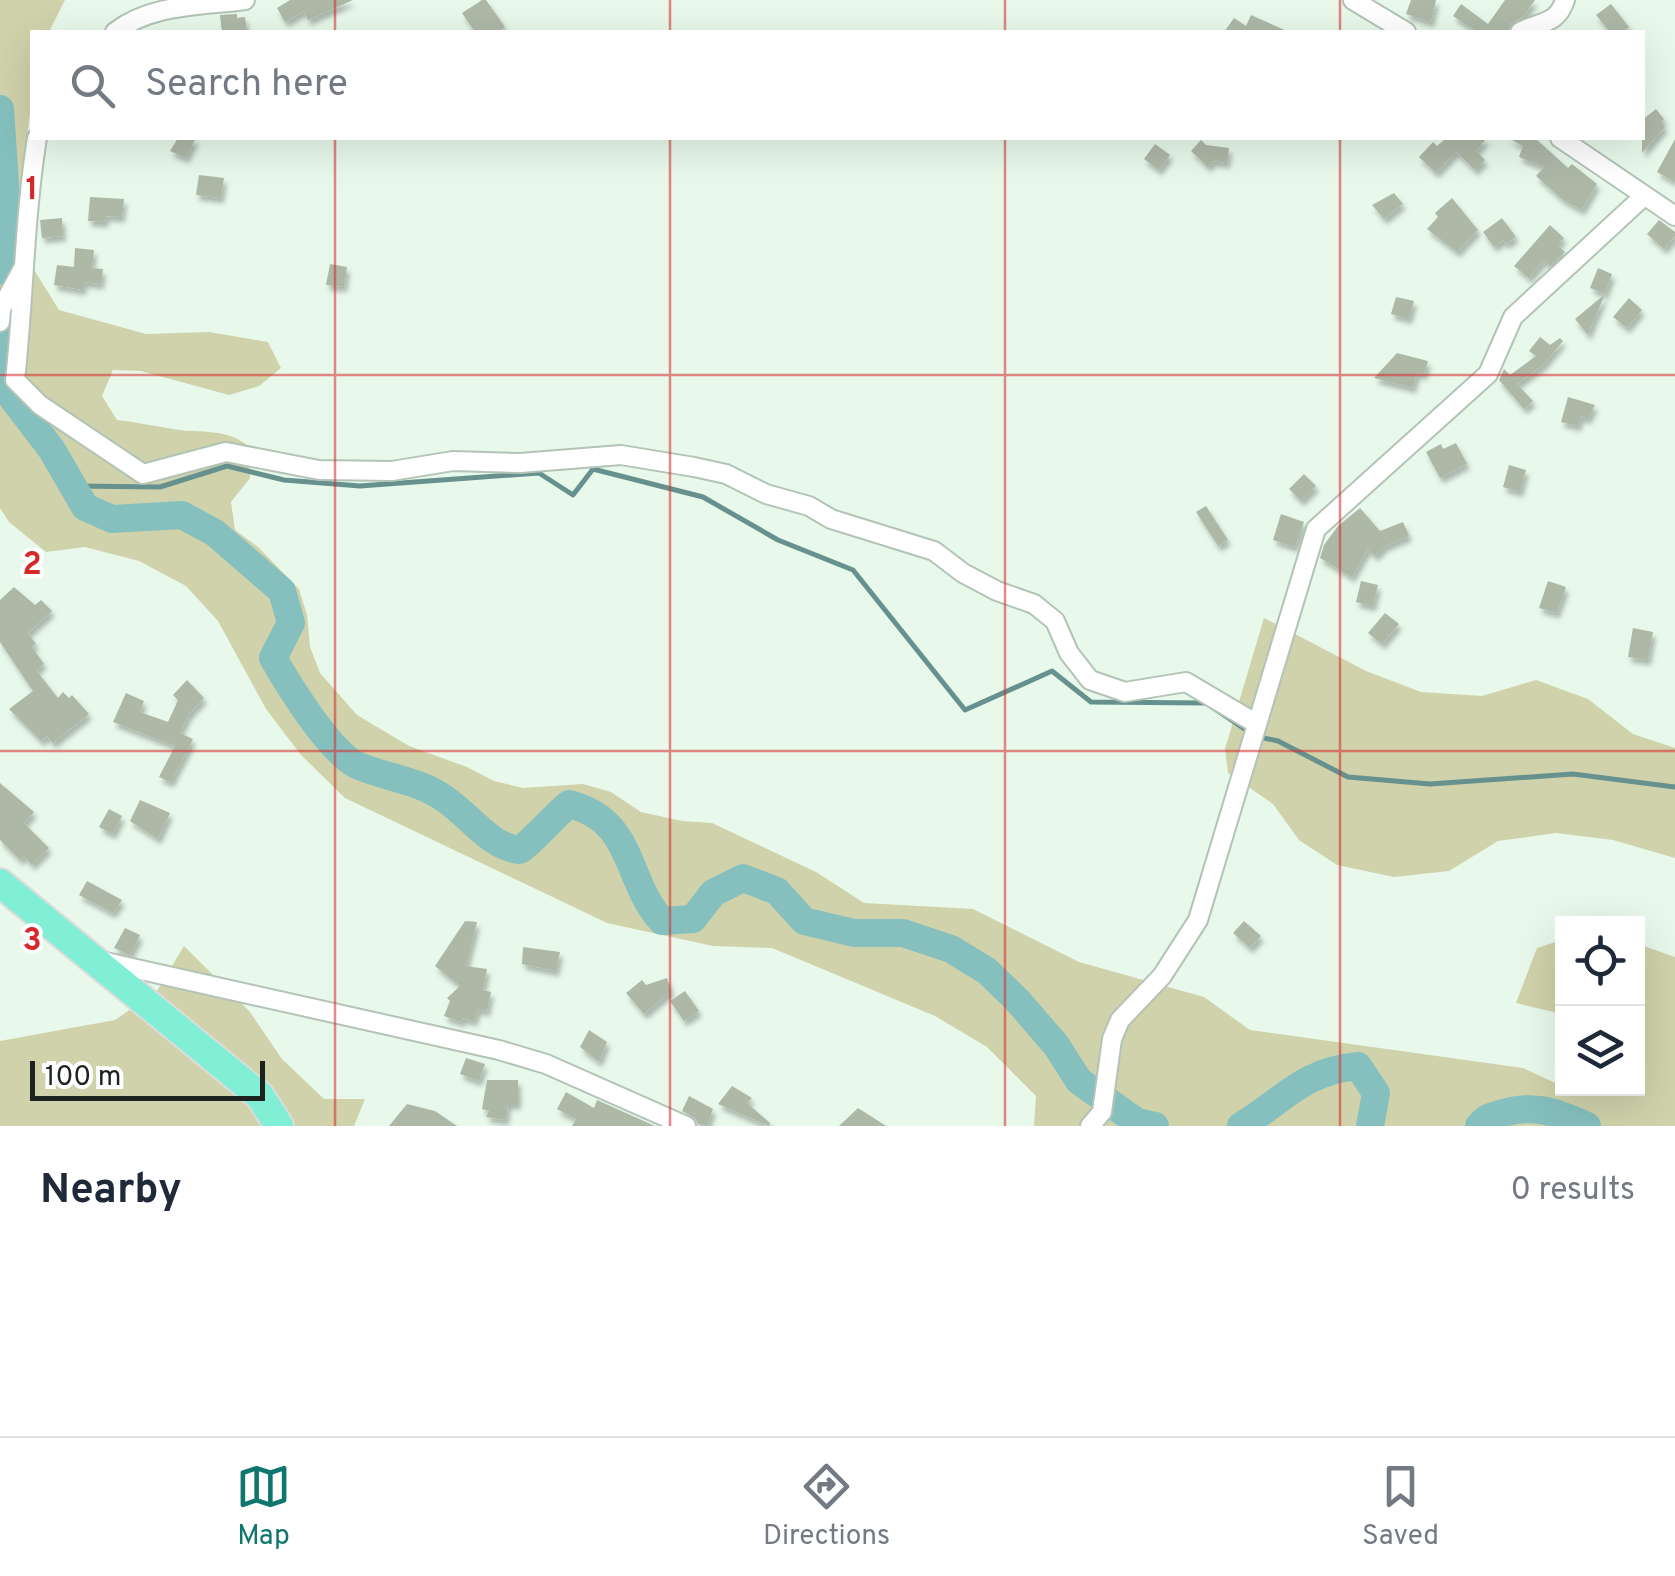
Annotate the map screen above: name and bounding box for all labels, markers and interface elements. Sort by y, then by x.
search box [30,30,1645,140]
icon: search [65,58,120,113]
text: Search here [145,61,348,110]
text: 1 [26,171,38,211]
text: 2 [22,546,42,586]
map controls [1555,916,1645,1096]
button: locate [1555,916,1645,1006]
text: 3 [22,922,42,962]
button: layers [1555,1006,1645,1096]
scale bar [30,1056,265,1100]
text: 100 m [45,1060,121,1096]
text: Nearby [40,1165,182,1218]
text: 0 results [1510,1171,1635,1211]
tab: Map [236,1459,291,1555]
tab: Directions [763,1459,890,1555]
tab: Saved [1362,1459,1439,1555]

